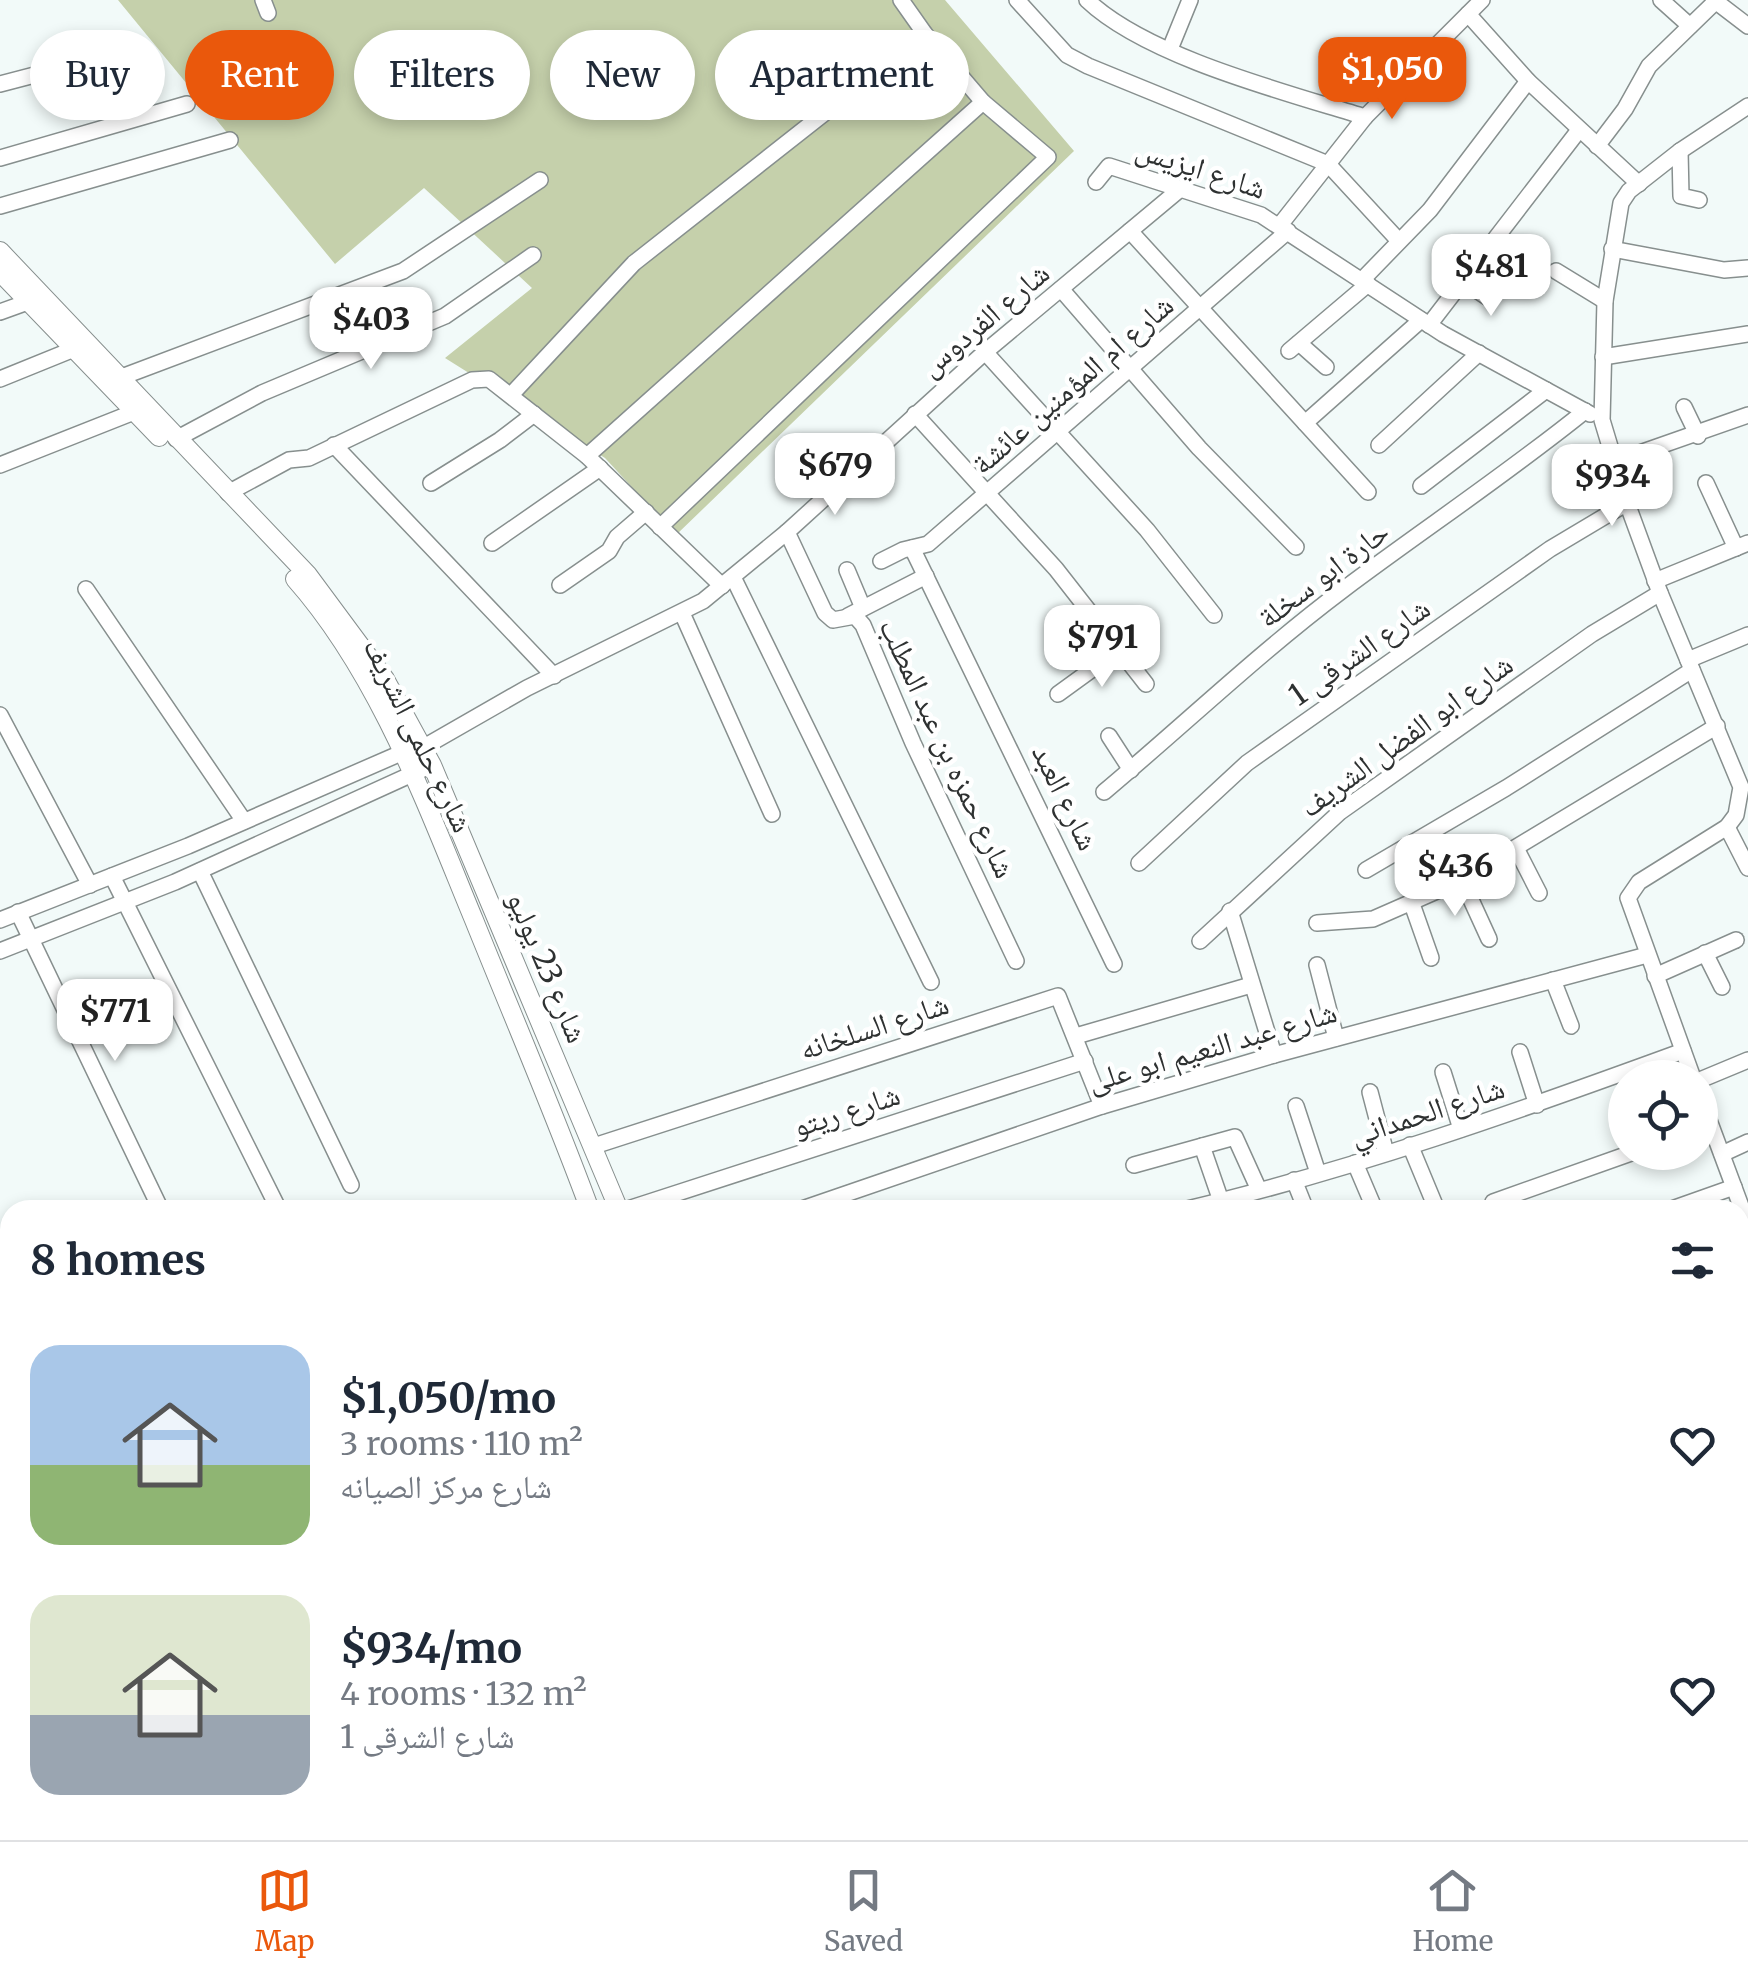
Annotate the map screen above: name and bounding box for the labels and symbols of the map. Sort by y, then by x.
pin: $1,050 [1311,37,1473,122]
street label: شارع ايزيس [1131,129,1271,208]
pin: $481 [1432,234,1550,319]
street label: شارع الفردوس [911,254,1057,385]
street label: شارع ام المؤمنين عائشة [963,286,1181,483]
pin: $403 [312,287,430,372]
pin: $679 [776,433,894,518]
pin: $934 [1553,444,1671,529]
street label: حارة ابو سخلة [1250,512,1396,636]
street label: شارع الشرقى 1 [1281,589,1437,714]
pin: $791 [1043,605,1161,690]
street label: شارع حمزه بن عبد المطلب [870,612,1025,884]
street label: شارع حلمى الشريف [355,632,482,839]
street label: شارع ابو الفضل الشريف [1292,645,1521,826]
street label: شارع العبد [1023,738,1108,857]
pin: $436 [1396,834,1514,919]
street label: شارع 23 يوليو [498,886,597,1049]
pin: $771 [56,979,174,1064]
street label: شارع السلخانه [795,984,954,1069]
street label: شارع عبد النعيم ابو على [1083,992,1342,1102]
street label: شارع الحمداني [1345,1068,1511,1159]
street label: شارع ريتو [787,1075,905,1146]

